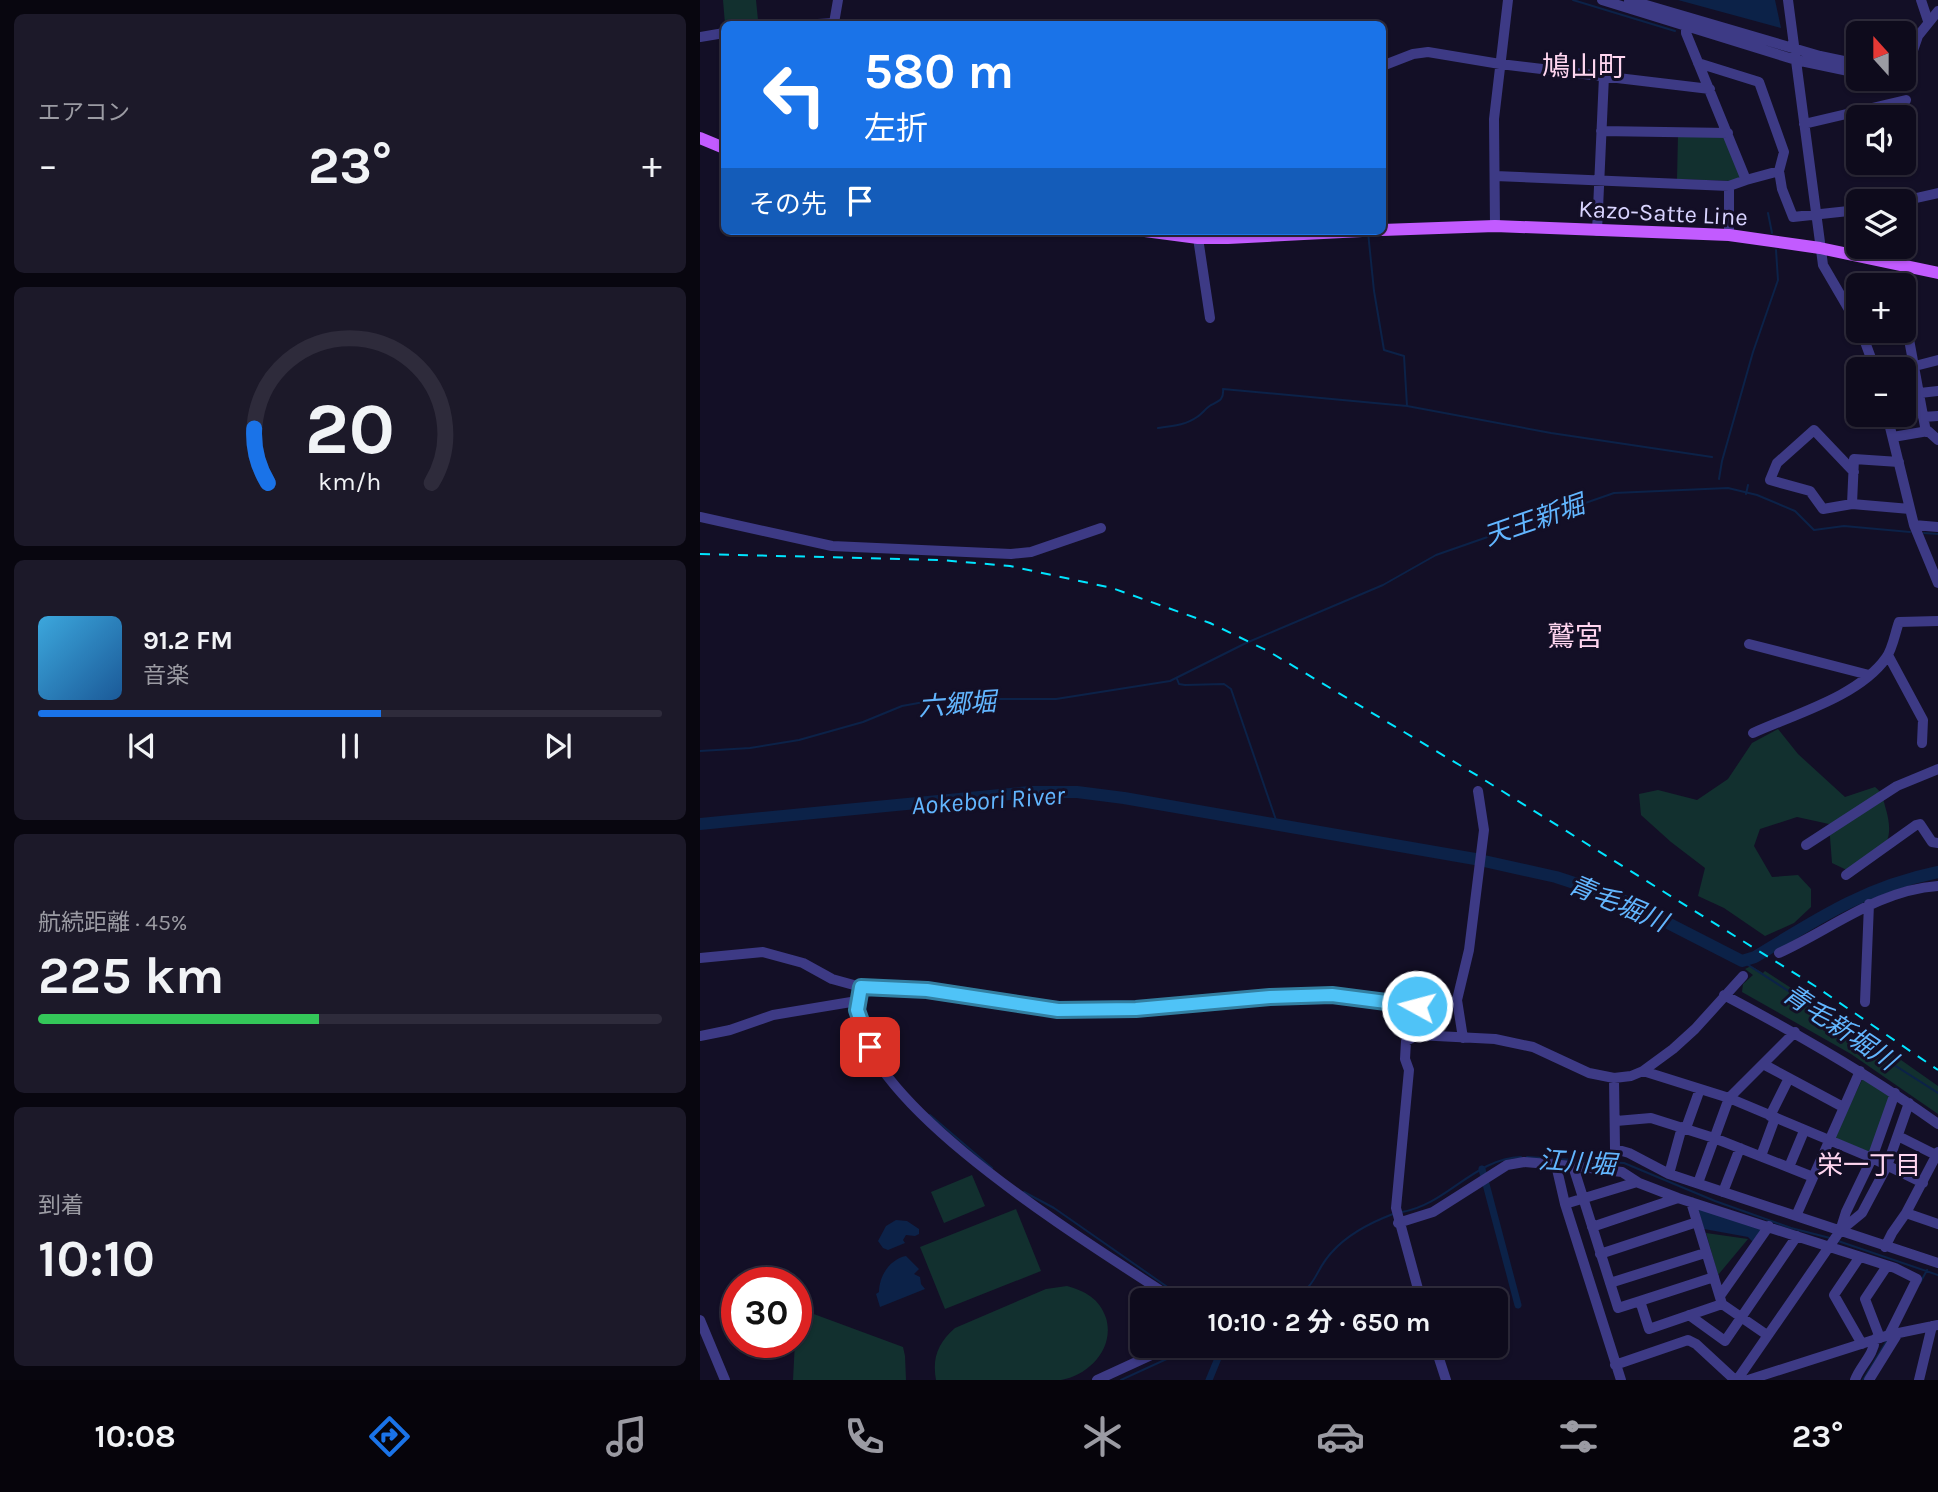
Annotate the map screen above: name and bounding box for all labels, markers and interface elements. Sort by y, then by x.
north arrow [1846,21,1916,91]
map controls [1846,21,1916,427]
text: 580 m [864,43,1014,100]
icon: left [749,49,840,140]
district label: 鳩山町 [1542,50,1626,83]
text: エアコン [38,99,130,126]
button: sound [1846,105,1916,175]
text: 左折 [864,110,928,147]
text: 23° [308,135,392,196]
text: − [38,143,58,188]
text: + [642,143,662,188]
icon: arrive [841,182,879,220]
text: その先 [749,189,827,220]
button: layers [1846,189,1916,259]
street label: Kazo-Satte Line [1578,195,1748,231]
button: + [1846,273,1916,343]
button: − [1846,357,1916,427]
text: 20 [305,386,395,471]
text: km/h [318,467,382,496]
water label: 天王新堀 [1480,488,1592,552]
district label: 鷲宮 [1547,620,1603,653]
text: 91.2 FM [143,625,233,656]
text: 音楽 [143,662,189,689]
water label: 六郷堀 [917,686,1001,723]
icon: previous [123,727,161,765]
icon: pause [331,727,369,765]
icon: next [539,727,577,765]
water label: Aokebori River [910,780,1067,821]
water label: 青毛堀川 [1564,869,1674,939]
text: 航続距離 · 45% [38,909,188,936]
text: 225 km [38,945,224,1006]
position arrow [1380,969,1454,1043]
water label: 青毛新堀川 [1777,978,1905,1078]
pin [840,1017,900,1077]
icon: arrive [851,1028,889,1066]
water label: 江川堀 [1537,1144,1621,1181]
district label: 栄一丁目 [1817,1150,1921,1181]
text: 到着 [38,1192,84,1219]
text: 10:10 [38,1228,155,1289]
speed limit sign: 30 [721,1267,812,1358]
text: 10:10 · 2 分 · 650 m [1208,1307,1430,1338]
icon: directions [365,1412,414,1461]
icon: music [602,1412,651,1461]
icon: phone [840,1412,889,1461]
icon: climate [1078,1412,1127,1461]
icon: car [1316,1412,1365,1461]
icon: filters [1554,1412,1603,1461]
text: 10:08 [94,1418,176,1455]
text: 23° [1792,1418,1843,1455]

